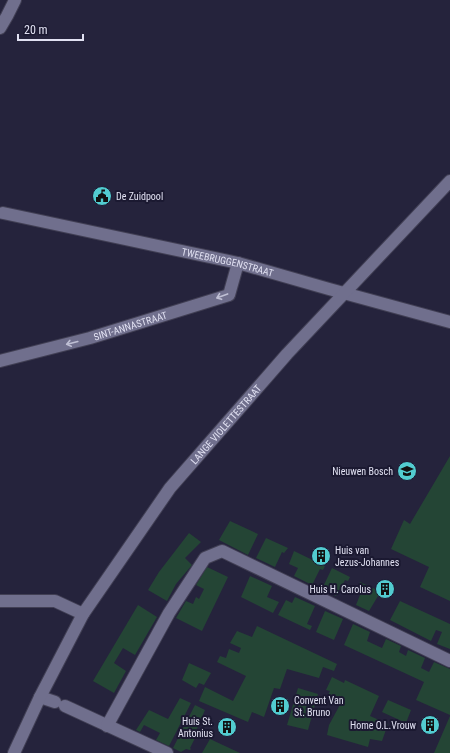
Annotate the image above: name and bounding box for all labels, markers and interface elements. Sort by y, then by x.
scale bar [18,16,83,42]
text: 20 m [24,23,48,37]
public building icon: De Zuidpool [91,185,113,207]
place label: De Zuidpool [116,191,163,202]
street label: TWEEBRUGGENSTRAAT [181,246,275,279]
one-way arrow [216,293,229,300]
street label: SINT-ANNASTRAAT [92,310,168,343]
one-way arrow [65,339,78,347]
street label: LANGE VIOLETTESTRAAT [189,383,264,466]
school or university icon: Nieuwen Bosch [396,460,418,482]
place label: Nieuwen Bosch [332,466,393,477]
building icon: Huis van Jezus-Johannes [310,545,332,567]
place label: Huis van Jezus-Johannes [335,545,400,568]
building icon: Huis H. Carolus [374,578,396,600]
place label: Huis H. Carolus [310,584,371,595]
building icon: Convent Van St. Bruno [269,695,291,717]
place label: Convent Van St. Bruno [294,695,344,718]
building icon: Home O.L.Vrouw [419,714,441,736]
place label: Huis St. Antonius [178,716,213,739]
building icon: Huis St. Antonius [216,716,238,738]
place label: Home O.L.Vrouw [350,720,416,731]

